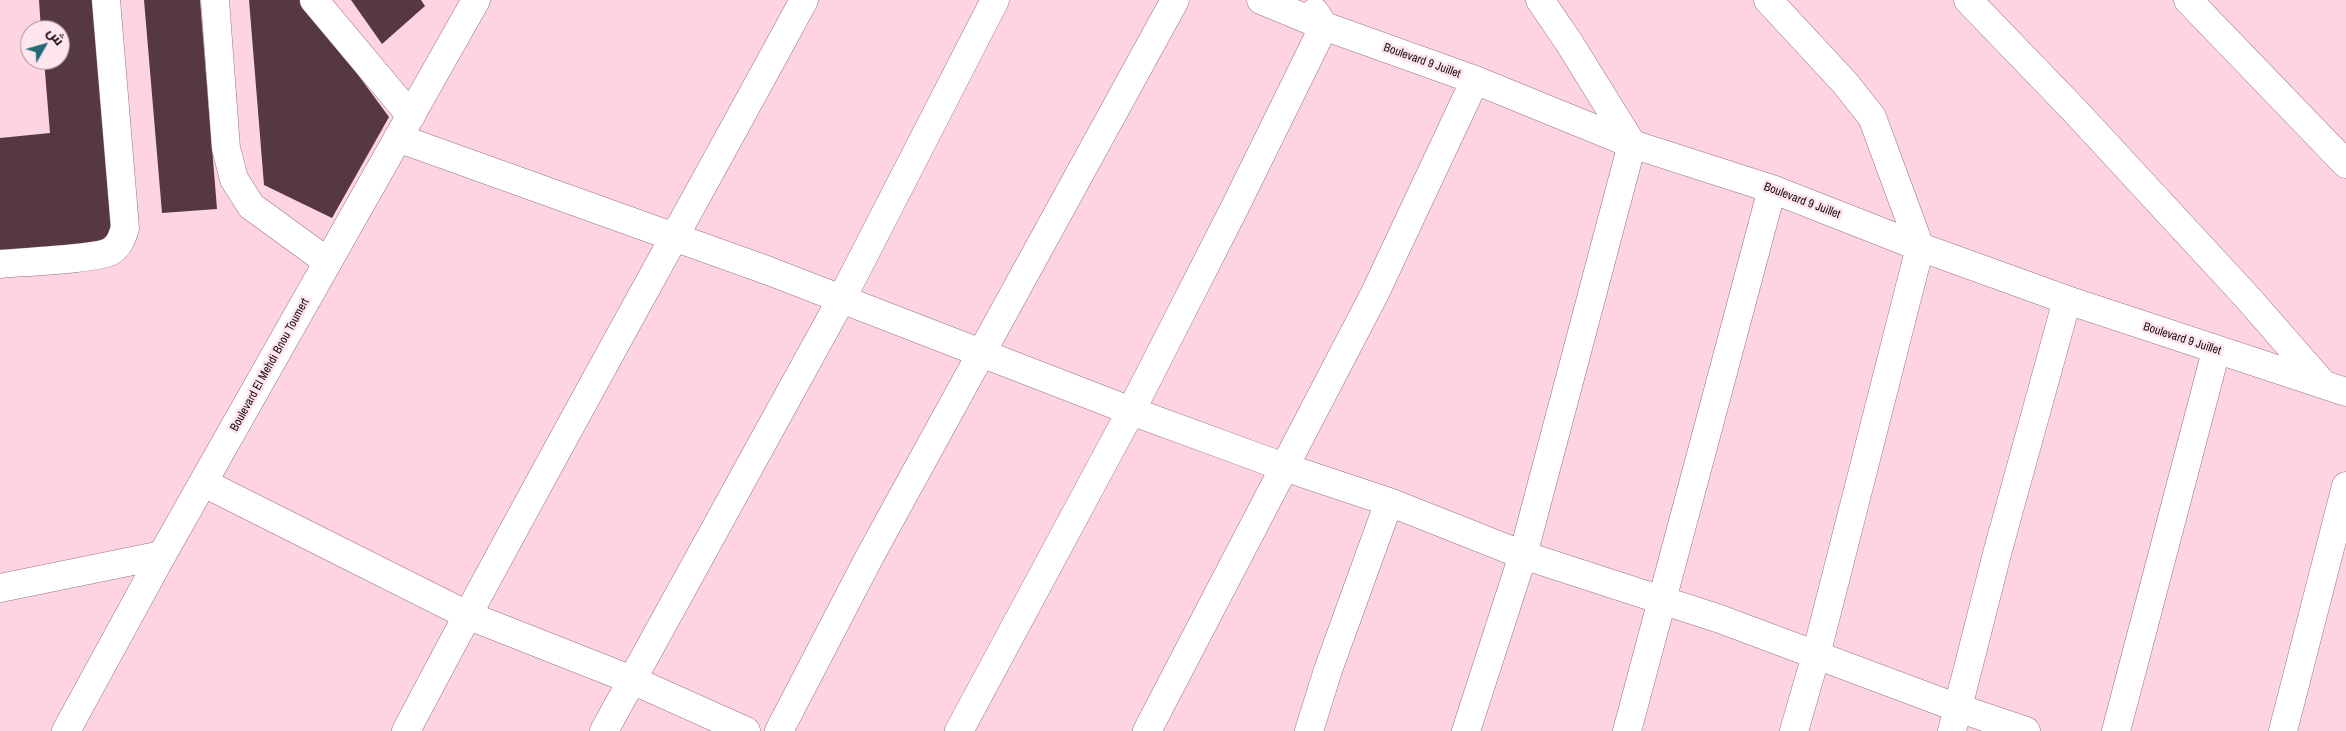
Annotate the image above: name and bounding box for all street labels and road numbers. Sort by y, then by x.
street label: Boulevard 9 Juillet [1382,40,1462,82]
street label: Boulevard 9 Juillet [1762,180,1842,222]
street label: Boulevard El Mehdi Bnou Toumert [227,296,313,434]
street label: Boulevard 9 Juillet [2141,320,2223,358]

